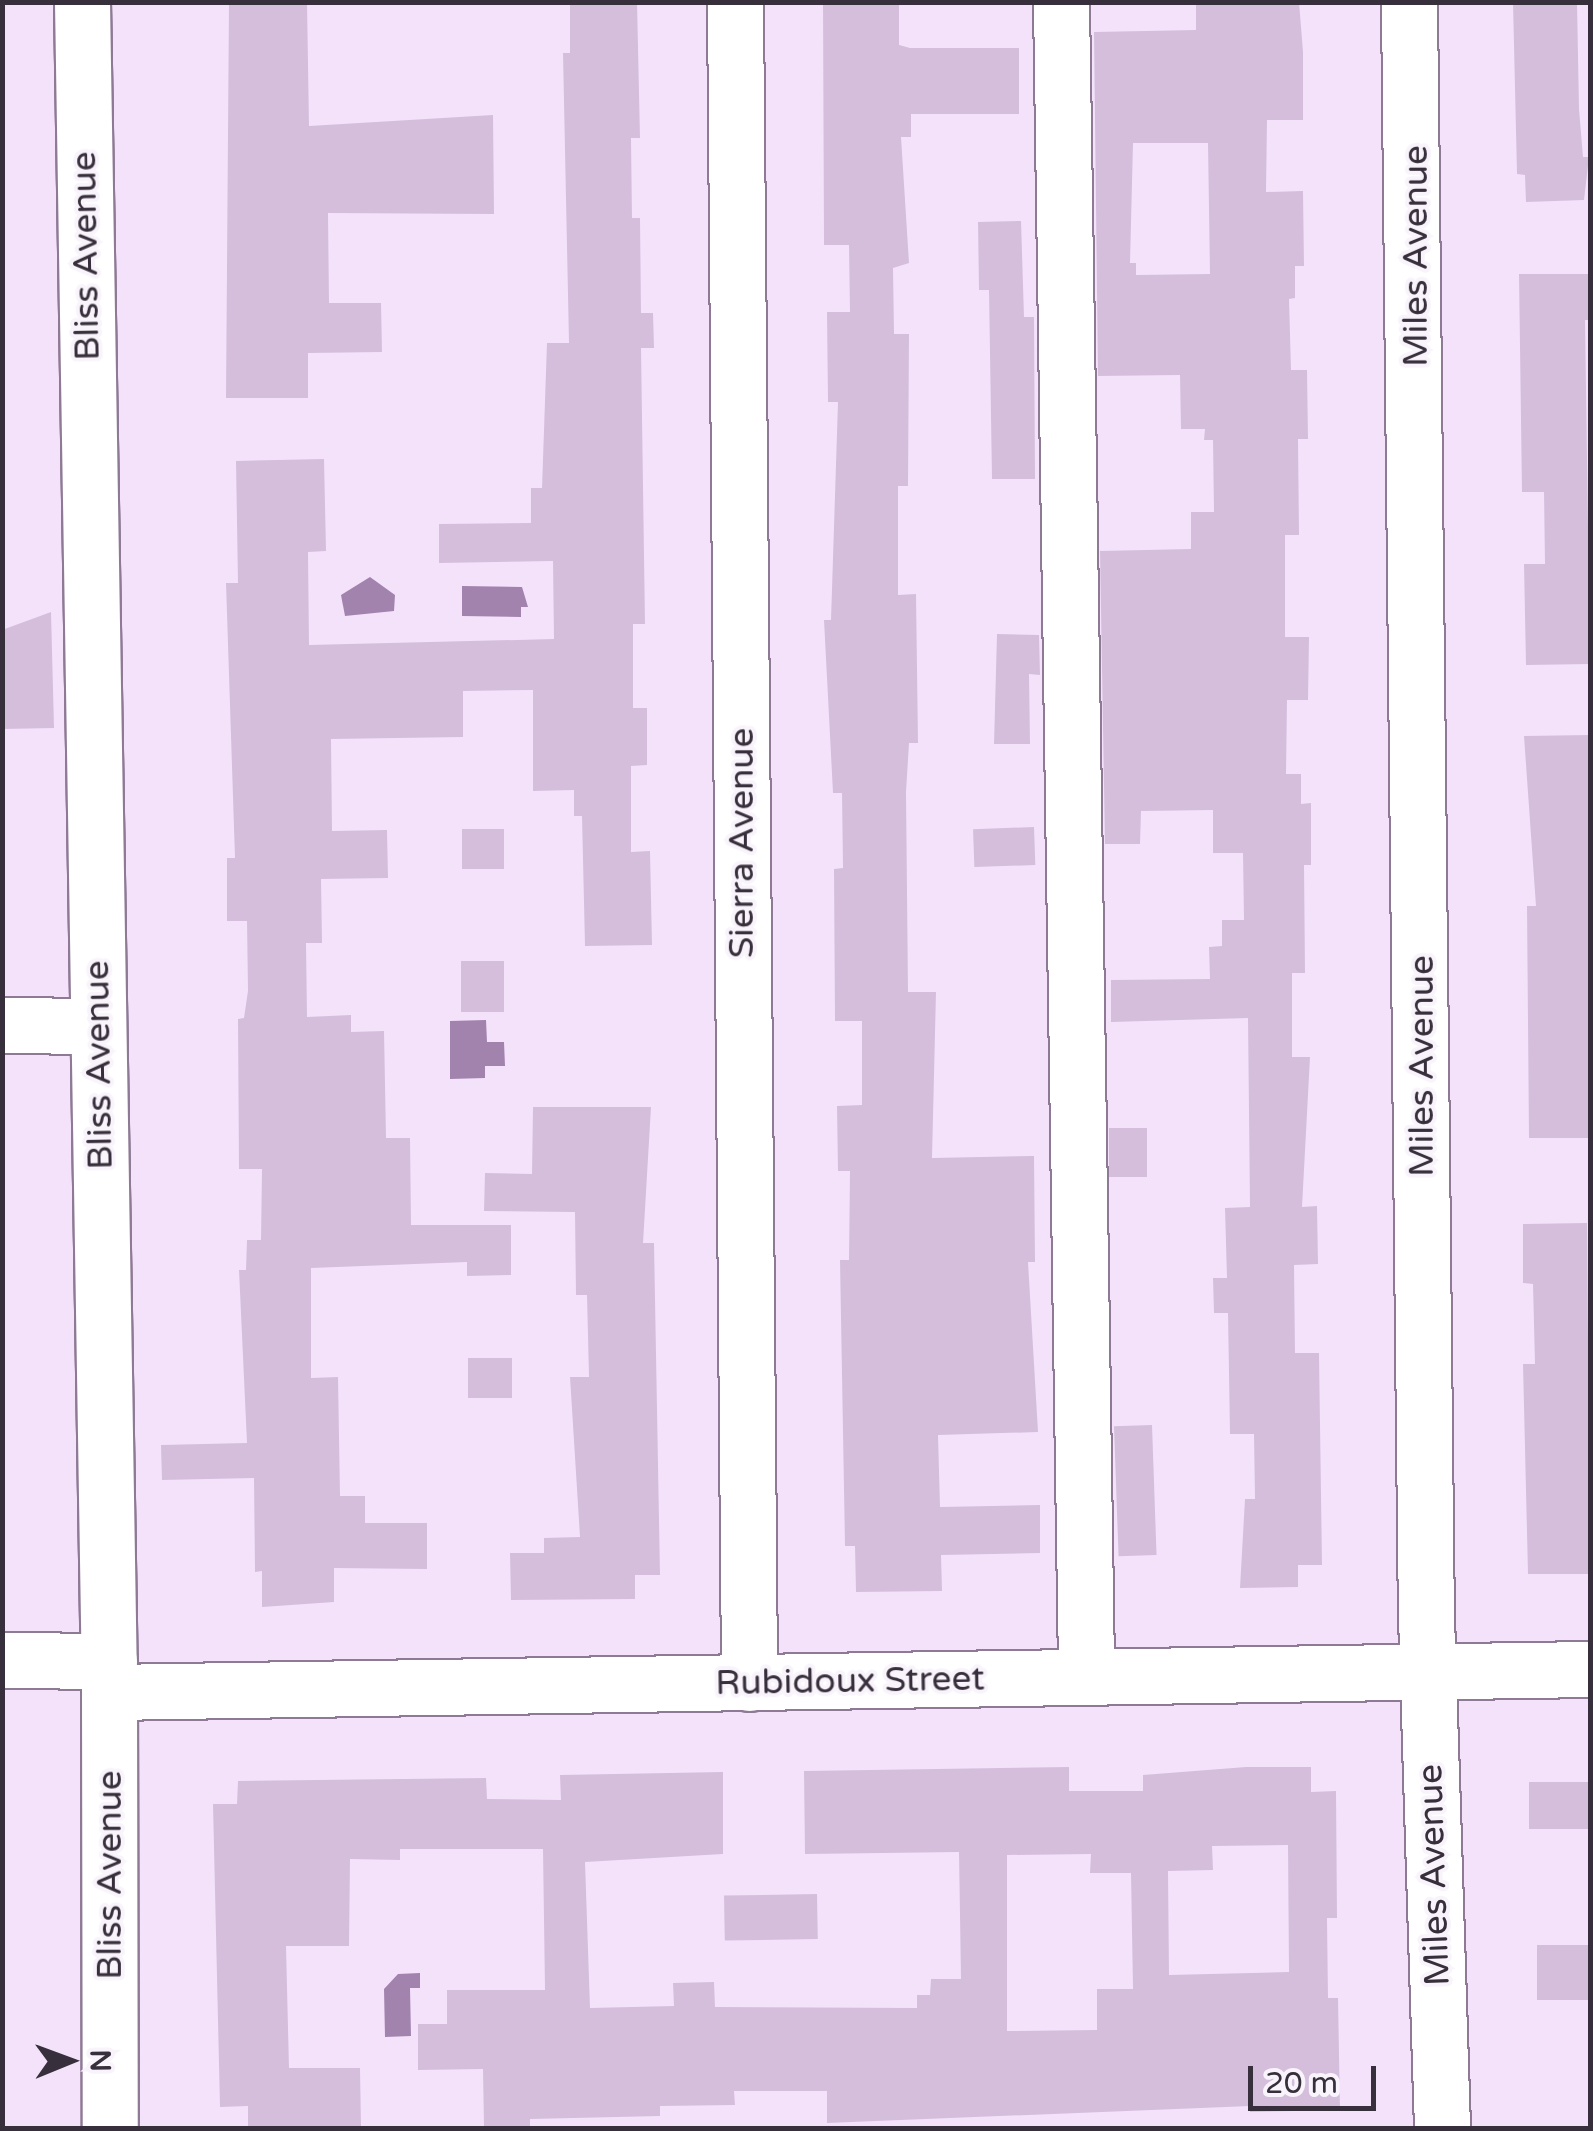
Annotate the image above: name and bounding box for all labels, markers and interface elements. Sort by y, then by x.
street label: Miles Avenue [1395,145,1437,367]
street label: Bliss Avenue [63,151,109,361]
street label: Sierra Avenue [721,728,763,958]
street label: Miles Avenue [1401,955,1443,1177]
street label: Bliss Avenue [76,960,122,1170]
street label: Rubidoux Street [715,1658,985,1704]
street label: Miles Avenue [1409,1763,1459,1987]
street label: Bliss Avenue [89,1770,131,1980]
north arrow [20,2011,120,2111]
scale bar [1253,2046,1380,2108]
text: N [83,2049,117,2072]
text: 20 m [1265,2065,1338,2102]

